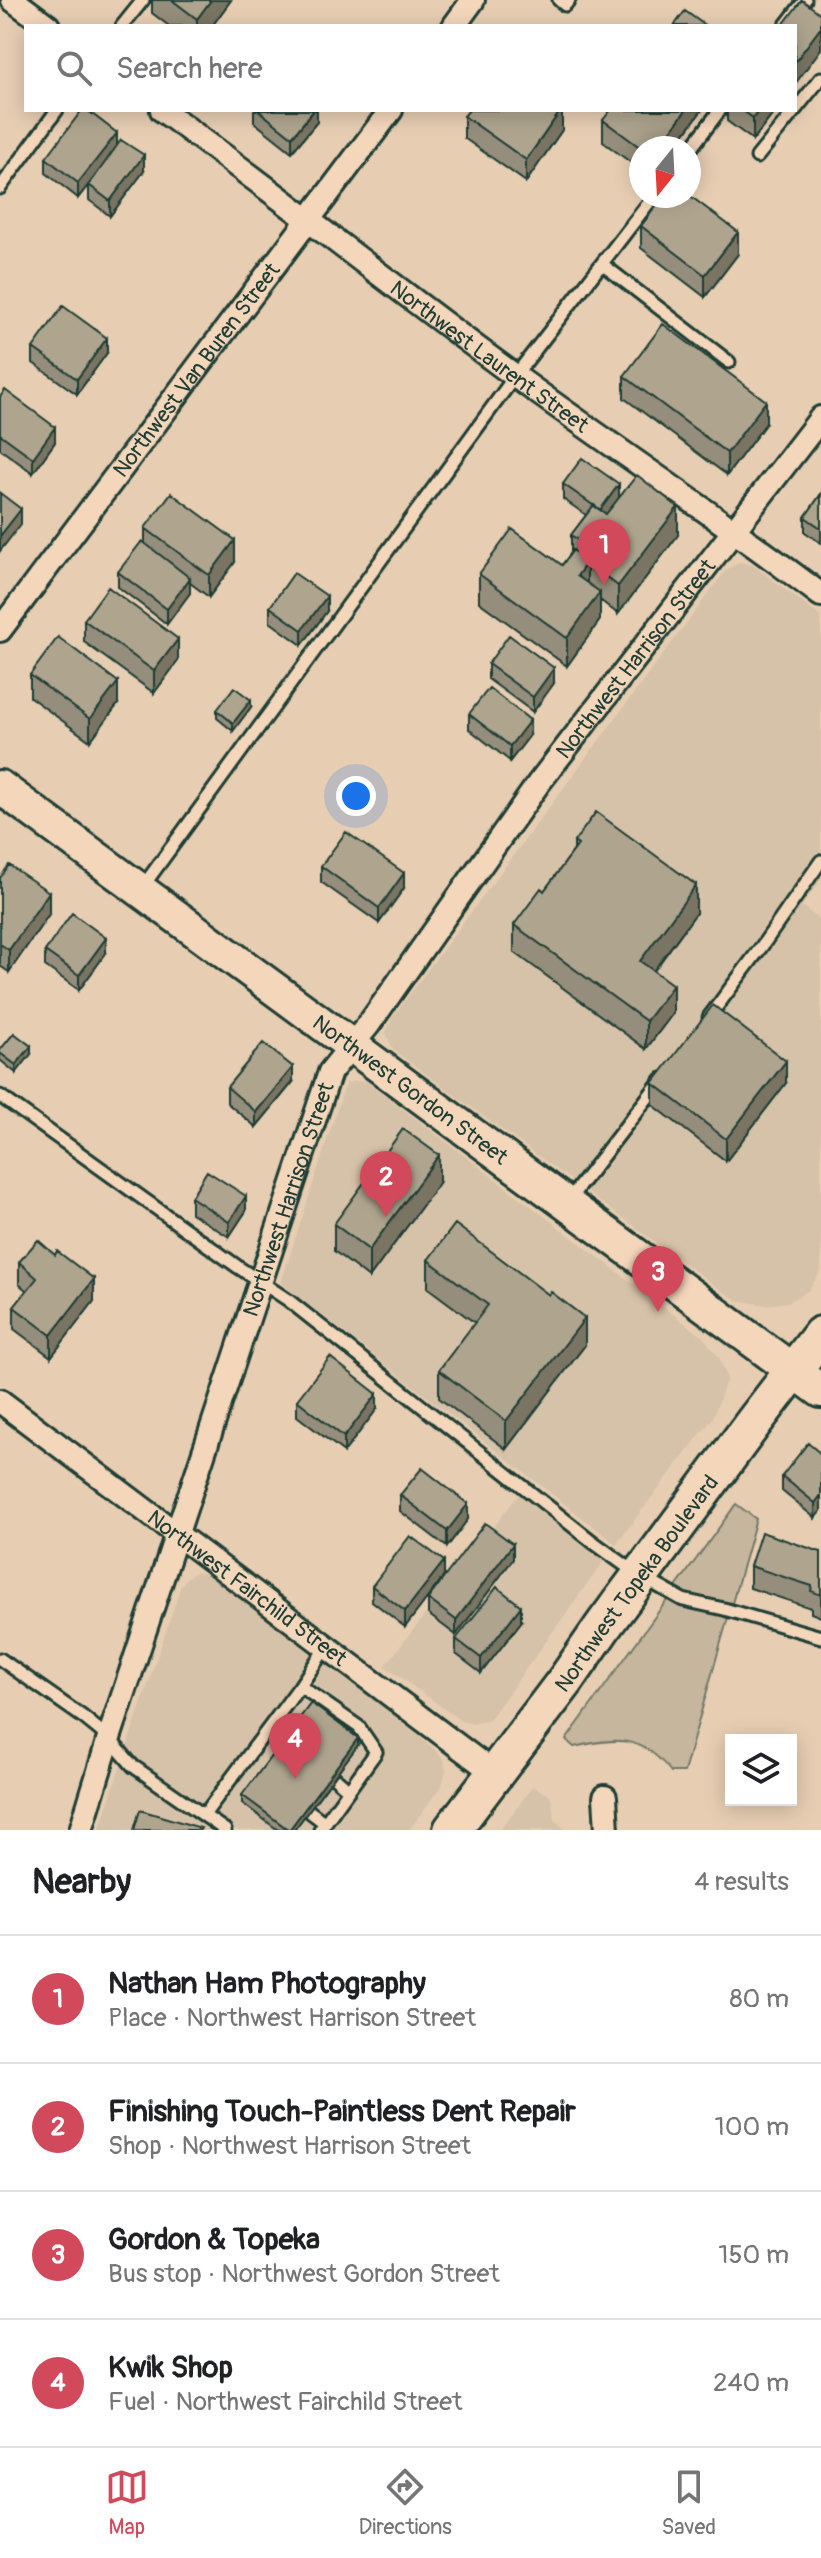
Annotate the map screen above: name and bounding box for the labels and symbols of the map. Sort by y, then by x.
north arrow [629,136,701,208]
street label: Northwest Van Buren Street [107,257,287,483]
street label: Northwest Laurent Street [384,275,594,439]
pin: 1 [578,519,630,585]
street label: Northwest Harrison Street [550,553,722,765]
your location [336,776,376,816]
street label: Northwest Gordon Street [307,1009,514,1171]
street label: Northwest Harrison Street [237,1078,341,1320]
pin: 2 [360,1151,412,1217]
pin: 3 [632,1246,684,1312]
street label: Northwest Topeka Boulevard [549,1470,725,1698]
street label: Northwest Fairchild Street [142,1504,353,1673]
pin: 4 [269,1713,321,1779]

